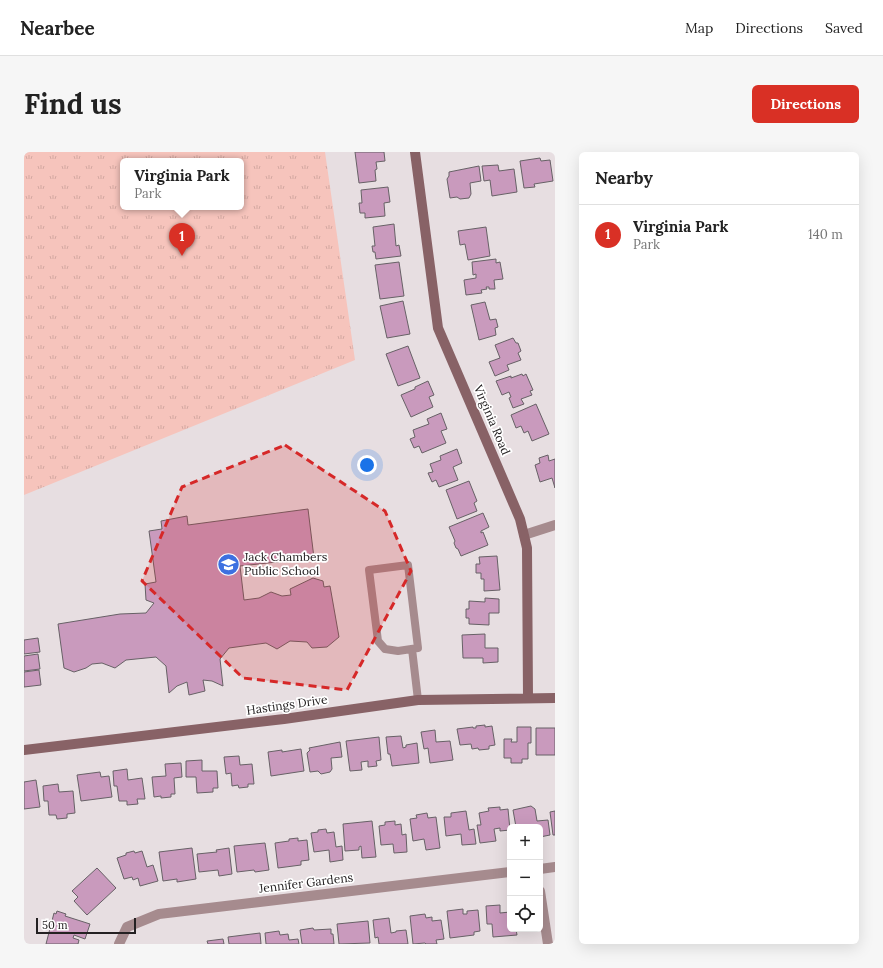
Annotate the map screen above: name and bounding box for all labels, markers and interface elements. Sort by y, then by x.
text: Nearbee [20,16,95,40]
text: Map [685,19,713,37]
text: Directions [735,19,803,37]
text: Saved [825,19,863,37]
button: Directions [752,85,859,123]
text: Find us [24,86,122,122]
popup [120,158,244,210]
text: Virginia Park [134,166,230,185]
text: Nearby [595,167,653,189]
text: Park [134,185,161,202]
text: Virginia Park [633,217,728,236]
pin: 1 [169,223,195,256]
text: 1 [605,226,611,243]
text: 140 m [808,226,843,243]
text: Park [633,236,660,253]
street label: Virginia Road [471,382,514,457]
your location [357,455,377,475]
place label: Jack Chambers Public School [243,549,328,578]
school or university icon: Jack Chambers Public School [216,551,242,577]
street label: Hastings Drive [245,691,329,718]
map controls [507,824,543,932]
button: + [507,824,543,860]
button: − [507,860,543,896]
street label: Jennifer Gardens [257,869,354,896]
button: locate [507,896,543,932]
scale bar [36,916,136,935]
text: 50 m [42,918,68,932]

